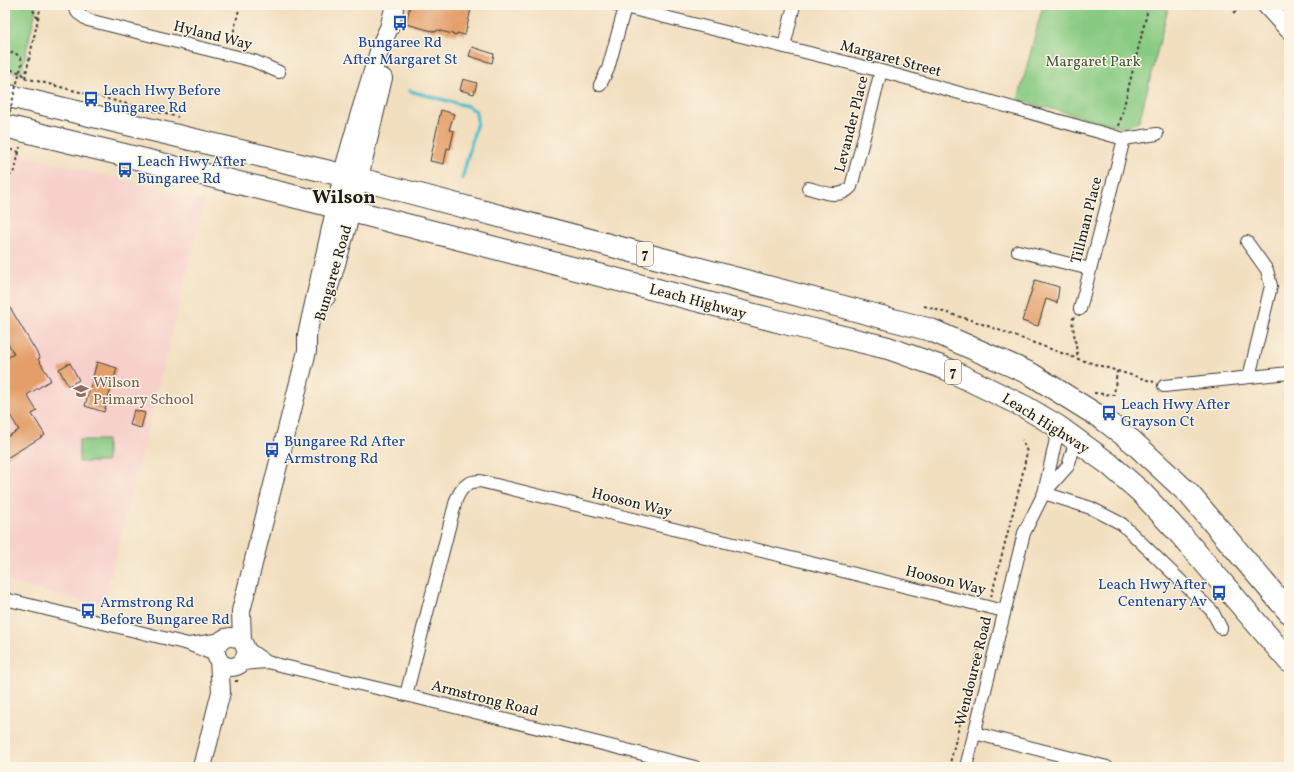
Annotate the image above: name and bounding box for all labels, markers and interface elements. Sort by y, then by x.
bus stop icon: Bungaree Rd After Margaret St [391,14,409,32]
street label: Hyland Way [171,17,254,56]
place label: Bungaree Rd After Margaret St [342,33,458,71]
street label: Margaret Street [838,36,943,83]
park label: Margaret Park [1045,52,1141,73]
street label: Levander Place [830,74,875,175]
place label: Leach Hwy Before Bungaree Rd [103,81,221,119]
bus stop icon: Leach Hwy Before Bungaree Rd [82,90,100,108]
place label: Leach Hwy After Bungaree Rd [137,152,246,190]
bus stop icon: Leach Hwy After Bungaree Rd [116,161,134,179]
street label: Tillman Place [1067,175,1108,266]
district label: Wilson [312,185,376,211]
street label: Bungaree Road [311,223,358,324]
road number: 7 [637,242,653,266]
street label: Leach Highway [647,279,749,326]
road number: 7 [945,360,961,384]
place label: Wilson Primary School [93,373,194,411]
school or university icon: Wilson Primary School [72,382,90,400]
street label: Leach Highway [997,389,1093,460]
place label: Leach Hwy After Grayson Ct [1121,395,1230,433]
bus stop icon: Leach Hwy After Grayson Ct [1100,404,1118,422]
place label: Bungaree Rd After Armstrong Rd [284,432,405,470]
bus stop icon: Bungaree Rd After Armstrong Rd [263,441,281,459]
street label: Hooson Way [589,483,674,524]
street label: Hooson Way [903,561,988,602]
place label: Leach Hwy After Centenary Av [1098,575,1207,613]
bus stop icon: Leach Hwy After Centenary Av [1210,584,1228,602]
place label: Armstrong Rd Before Bungaree Rd [100,593,230,631]
bus stop icon: Armstrong Rd Before Bungaree Rd [79,602,97,620]
street label: Wendouree Road [951,614,998,728]
street label: Armstrong Road [429,676,540,723]

